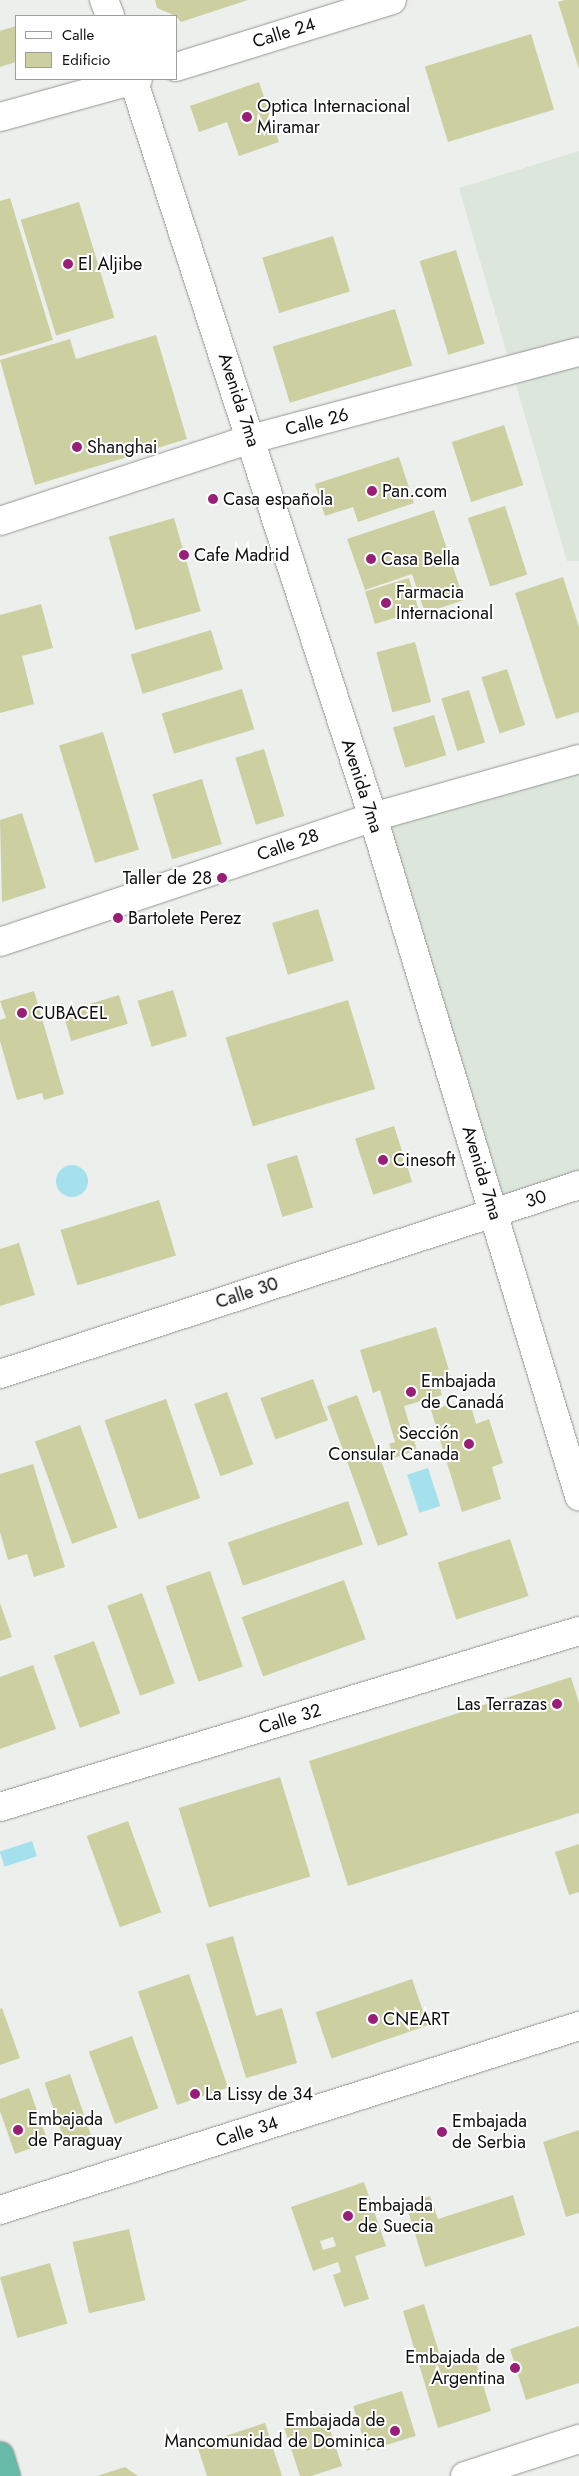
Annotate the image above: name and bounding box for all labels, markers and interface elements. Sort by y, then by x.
street label: Calle 24 [250,13,318,53]
legend [15,15,178,80]
text: Calle [62,24,94,46]
text: Edificio [62,49,110,71]
place label: Optica Internacional Miramar [257,96,410,138]
marker: Optica Internacional Miramar [241,111,253,123]
place label: El Aljibe [78,253,142,275]
marker: El Aljibe [62,258,74,270]
street label: Avenida 7ma [214,350,264,450]
street label: Calle 26 [283,404,351,440]
place label: Shanghai [87,436,157,458]
marker: Shanghai [71,441,83,453]
place label: Pan.com [382,480,447,502]
marker: Pan.com [366,485,378,497]
place label: Casa española [223,488,333,510]
marker: Casa española [207,493,219,505]
place label: Cafe Madrid [194,544,289,566]
place label: Casa Bella [381,548,460,570]
marker: Cafe Madrid [178,549,190,561]
marker: Casa Bella [365,553,377,565]
place label: Farmacia Internacional [396,582,493,624]
marker: Farmacia Internacional [380,597,392,609]
street label: Avenida 7ma [337,736,387,836]
street label: Calle 28 [254,824,322,866]
place label: Taller de 28 [123,867,212,889]
marker: Taller de 28 [216,872,228,884]
place label: Bartolete Perez [128,907,241,929]
marker: Bartolete Perez [112,912,124,924]
place label: CUBACEL [32,1002,107,1024]
marker: CUBACEL [16,1007,28,1019]
street label: Avenida 7ma [457,1123,507,1223]
place label: Cinesoft [393,1149,455,1171]
marker: Cinesoft [377,1154,389,1166]
street label: 30 [523,1186,549,1212]
street label: Calle 30 [213,1273,281,1313]
place label: Embajada de Canadá [421,1371,504,1414]
marker: Embajada de Canadá [405,1386,417,1398]
place label: Sección Consular Canada [328,1423,459,1466]
marker: Sección Consular Canada [463,1438,475,1450]
place label: Las Terrazas [457,1693,547,1715]
marker: Las Terrazas [551,1698,563,1710]
street label: Calle 32 [256,1699,324,1739]
place label: CNEART [383,2008,450,2030]
marker: CNEART [367,2013,379,2025]
place label: La Lissy de 34 [205,2083,313,2105]
marker: La Lissy de 34 [189,2088,201,2100]
place label: Embajada de Paraguay [28,2109,122,2152]
place label: Embajada de Serbia [452,2111,527,2154]
street label: Calle 34 [213,2112,281,2152]
marker: Embajada de Paraguay [12,2124,24,2136]
marker: Embajada de Serbia [436,2126,448,2138]
place label: Embajada de Suecia [358,2195,433,2238]
marker: Embajada de Suecia [342,2210,354,2222]
place label: Embajada de Argentina [405,2347,505,2390]
marker: Embajada de Argentina [509,2362,521,2374]
place label: Embajada de Mancomunidad de Dominica [165,2410,385,2452]
marker: Embajada de Mancomunidad de Dominica [389,2425,401,2437]

